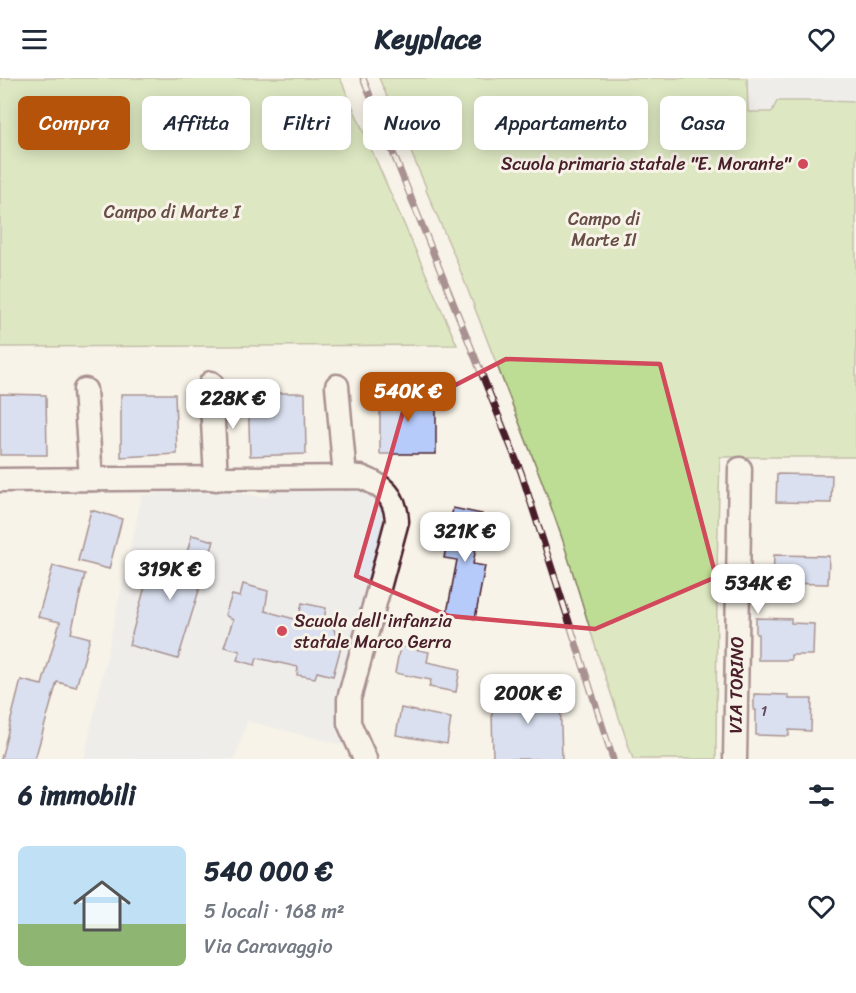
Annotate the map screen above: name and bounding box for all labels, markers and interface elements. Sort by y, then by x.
text: Keyplace [375,15,481,63]
icon: menu [18,23,51,56]
icon: heart [805,23,838,56]
chip: Compra [18,96,130,150]
chip: Affitta [142,96,250,150]
chip: Filtri [262,96,351,150]
chip: Nuovo [363,96,462,150]
chip: Appartamento [474,96,648,150]
chip: Casa [660,96,746,150]
place label: Scuola primaria statale "E. Morante" [501,148,793,180]
marker: Scuola primaria statale "E. Morante" [796,157,810,171]
park label: Campo di Marte I [104,196,242,228]
park label: Campo di Marte II [568,203,641,256]
pin: 540K € [359,372,457,423]
text: 540K € [374,374,442,409]
pin: 228K € [184,379,282,430]
text: 228K € [200,381,266,416]
pin: 321K € [416,512,514,563]
text: 321K € [434,514,496,549]
pin: 319K € [121,550,219,601]
text: 319K € [139,552,201,587]
pin: 534K € [709,564,807,615]
text: 534K € [725,566,791,601]
place label: Scuola dell'infanzia statale Marco Gerra [293,605,453,658]
marker: Scuola dell'infanzia statale Marco Gerra [275,624,289,638]
street label: VIA TORINO [719,636,753,734]
pin: 200K € [479,674,577,725]
text: 200K € [494,676,562,711]
house number: 1 [761,698,767,724]
text: 6 immobili [18,772,136,818]
icon: filters [805,779,838,812]
text: 540 000 € [204,848,333,894]
icon: home [66,870,138,942]
icon: heart [805,890,838,923]
text: 5 locali · 168 m² [204,894,345,929]
text: Via Caravaggio [204,929,333,964]

